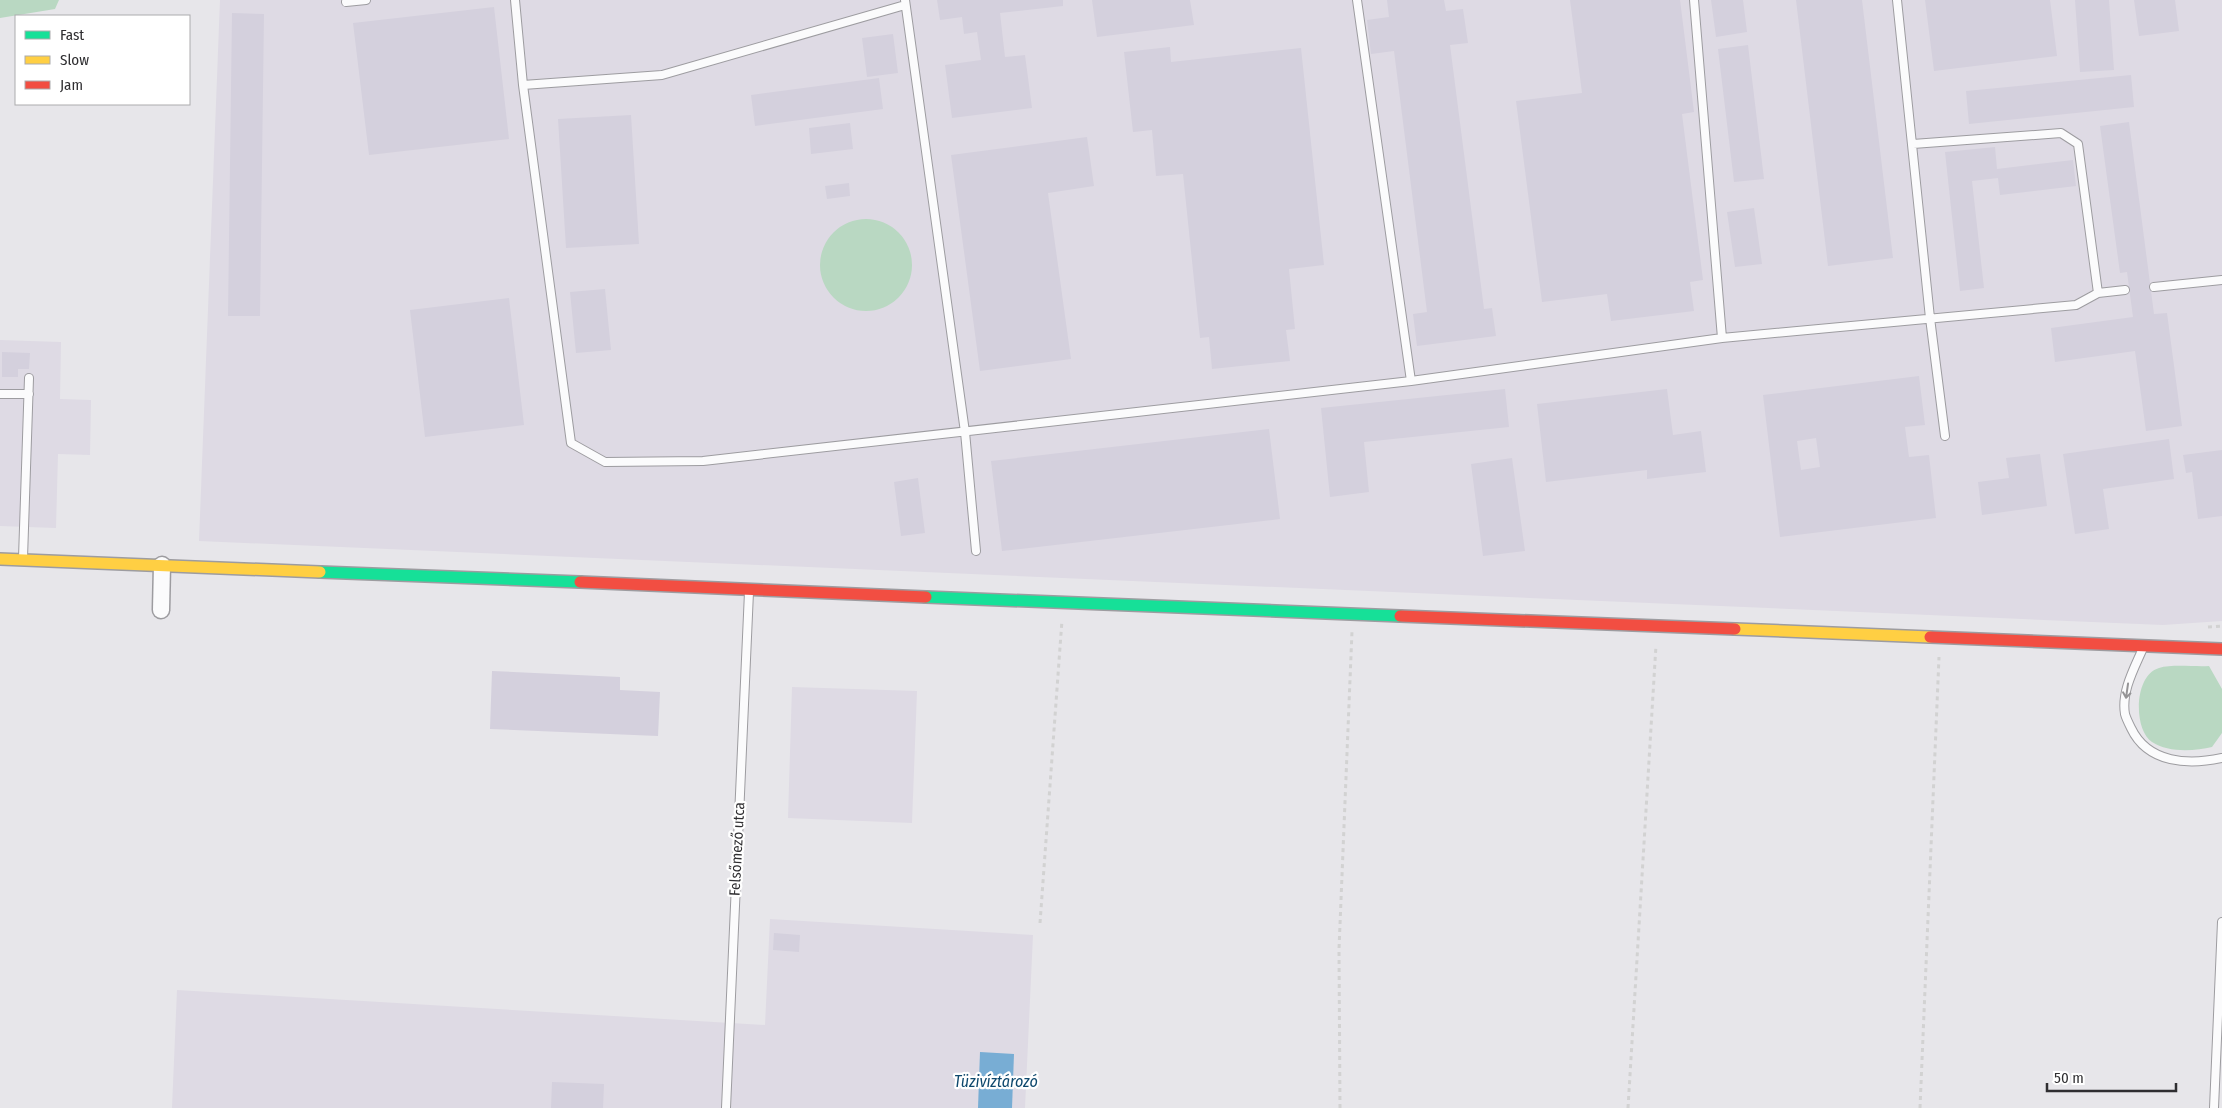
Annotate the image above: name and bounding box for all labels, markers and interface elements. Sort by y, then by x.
legend [15,15,190,105]
text: Fast [60,26,84,44]
text: Slow [60,51,89,69]
text: Jam [60,76,83,94]
one-way arrow [2122,683,2132,699]
street label: Felsőmező utca [726,802,748,896]
scale bar [2047,1060,2176,1092]
text: 50 m [2054,1069,2084,1087]
water label: Tüzivíztározó [954,1072,1038,1091]

